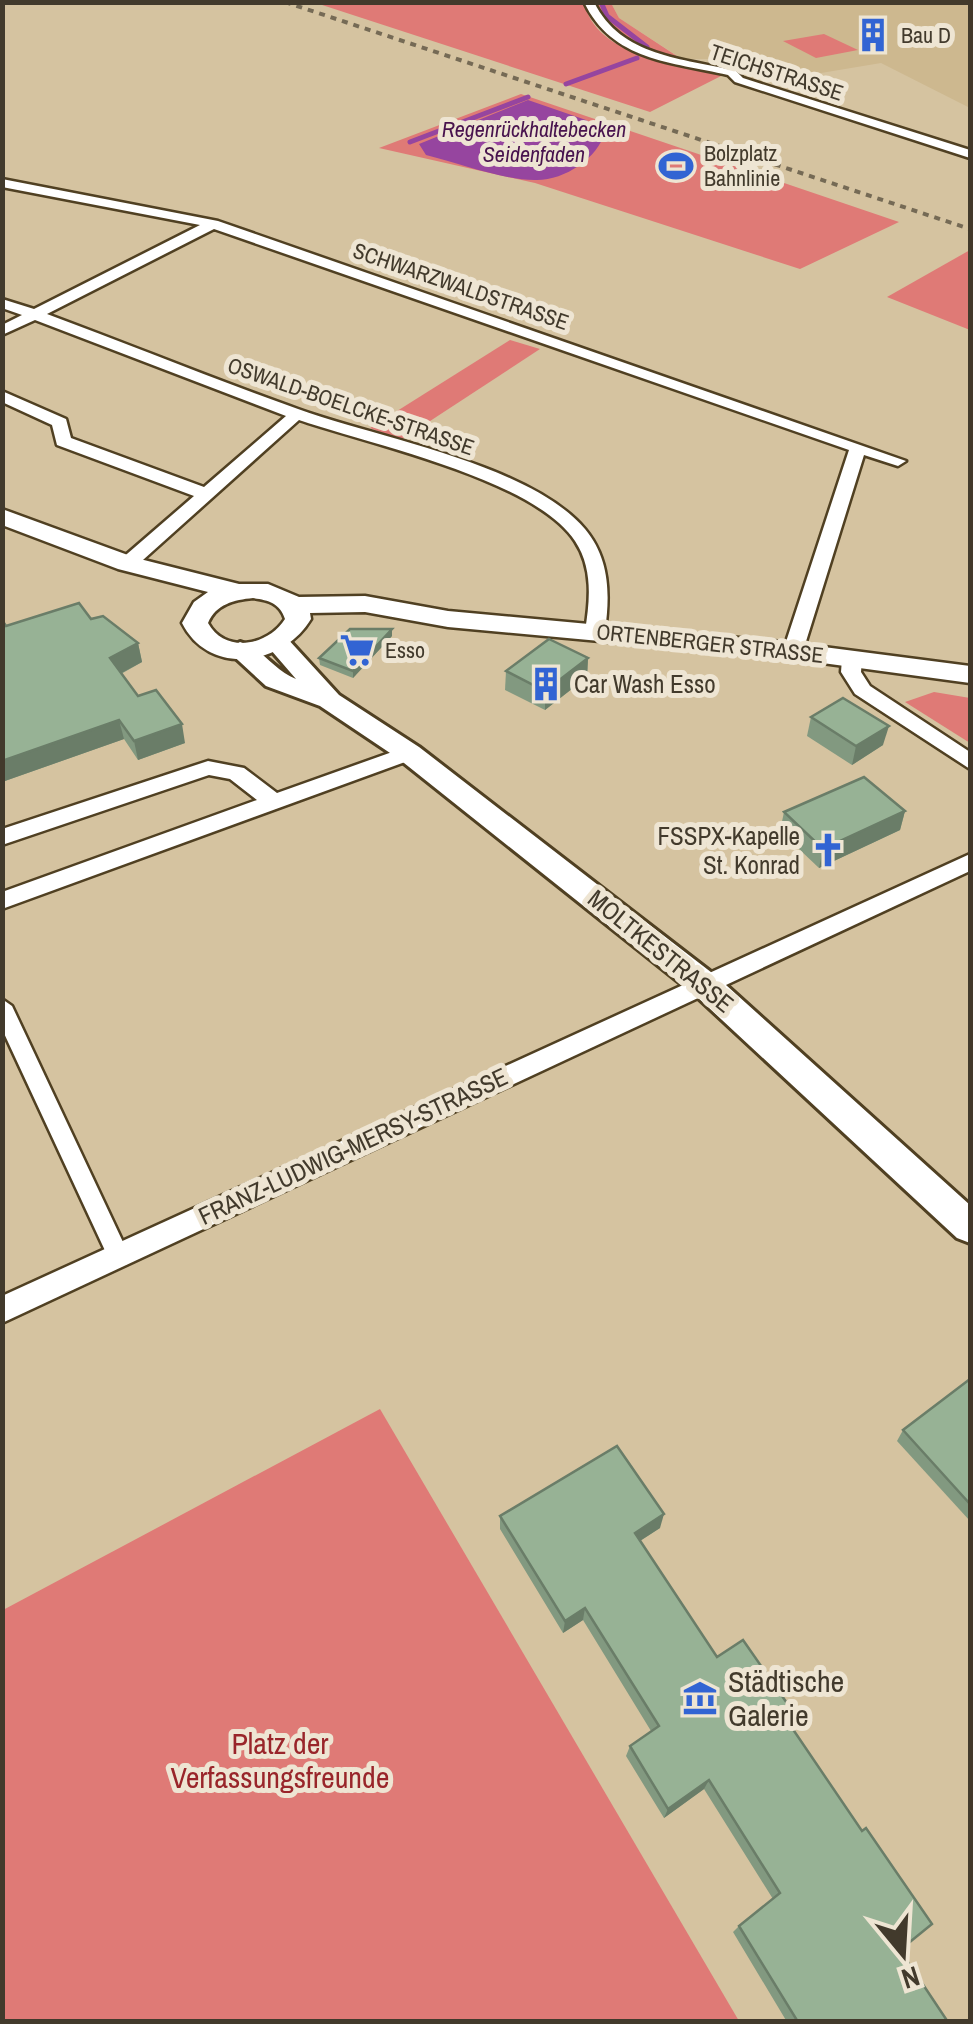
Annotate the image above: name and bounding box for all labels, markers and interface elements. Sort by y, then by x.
building icon: Bau D [854,16,892,54]
place label: Bau D [901,20,951,50]
street label: TEICHSTRASSE [707,36,847,108]
water label: Regenrückhaltebecken Seidenfaden [442,114,626,169]
place label: Bolzplatz Bahnlinie [704,138,780,193]
sports icon: Bolzplatz Bahnlinie [657,147,695,185]
street label: SCHWARZWALDSTRASSE [349,235,573,337]
street label: OSWALD-BOELCKE-STRASSE [224,350,478,462]
street label: ORTENBERGER STRASSE [595,616,825,670]
supermarket icon: Esso [338,631,376,669]
place label: Esso [385,635,425,665]
building icon: Car Wash Esso [527,665,565,703]
place label: Car Wash Esso [574,667,716,701]
place label: FSSPX-Kapelle St. Konrad [658,819,800,882]
church icon: FSSPX-Kapelle St. Konrad [809,831,847,869]
street label: MOLTKESTRASSE [581,882,741,1020]
street label: FRANZ-LUDWIG-MERSY-STRASSE [193,1059,513,1233]
place label: Städtische Galerie [728,1661,844,1735]
museum icon: Städtische Galerie [681,1679,719,1717]
park label: Platz der Verfassungsfreunde [171,1723,389,1797]
north arrow [853,1904,953,2004]
text: N [897,1957,924,1998]

